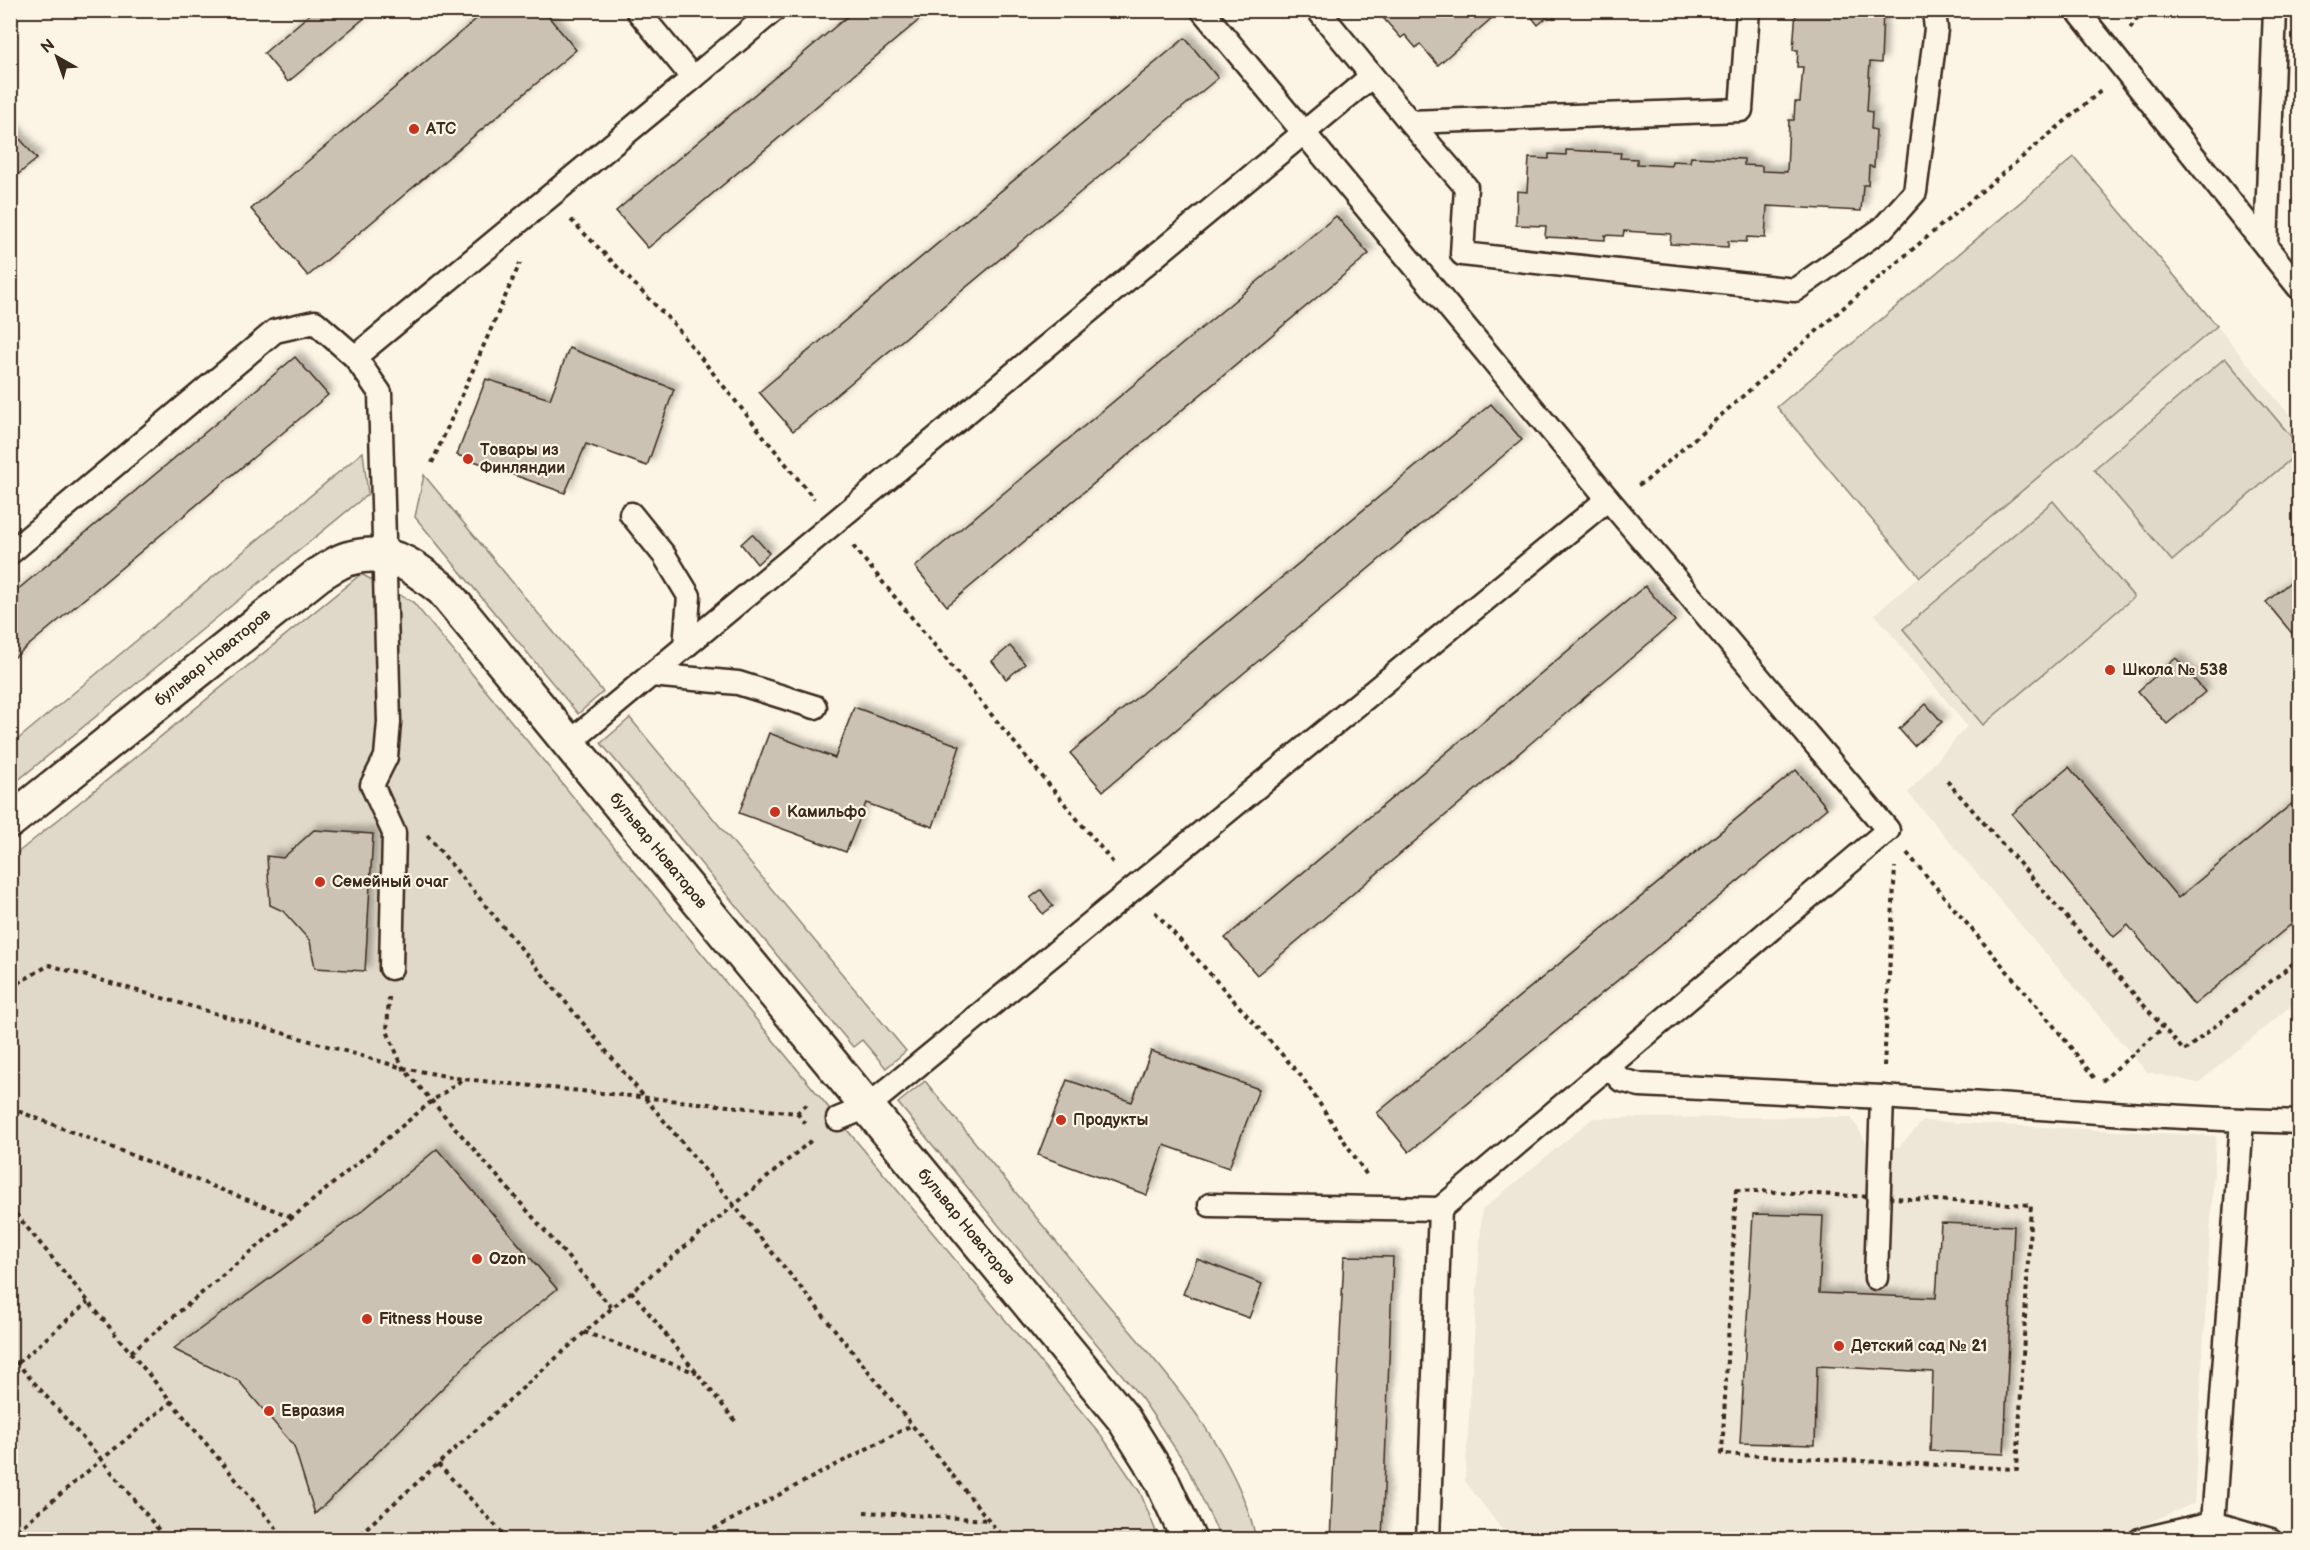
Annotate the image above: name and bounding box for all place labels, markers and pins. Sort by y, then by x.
place label: АТС [425,120,456,139]
marker: АТС [407,122,421,136]
place label: Товары из Финляндии [480,441,565,478]
marker: Товары из Финляндии [461,452,475,466]
place label: Школа № 538 [2122,661,2228,680]
marker: Школа № 538 [2103,663,2117,677]
place label: Камильфо [787,803,866,822]
marker: Камильфо [768,805,782,819]
place label: Семейный очаг [332,873,449,892]
marker: Семейный очаг [313,875,327,889]
place label: Продукты [1073,1111,1148,1130]
marker: Продукты [1054,1113,1068,1127]
place label: Ozon [489,1250,526,1269]
marker: Ozon [470,1252,484,1266]
place label: Fitness House [379,1310,483,1329]
marker: Fitness House [360,1312,374,1326]
place label: Детский сад № 21 [1851,1337,1987,1356]
marker: Детский сад № 21 [1832,1339,1846,1353]
place label: Евразия [281,1402,345,1421]
marker: Евразия [262,1404,276,1418]

